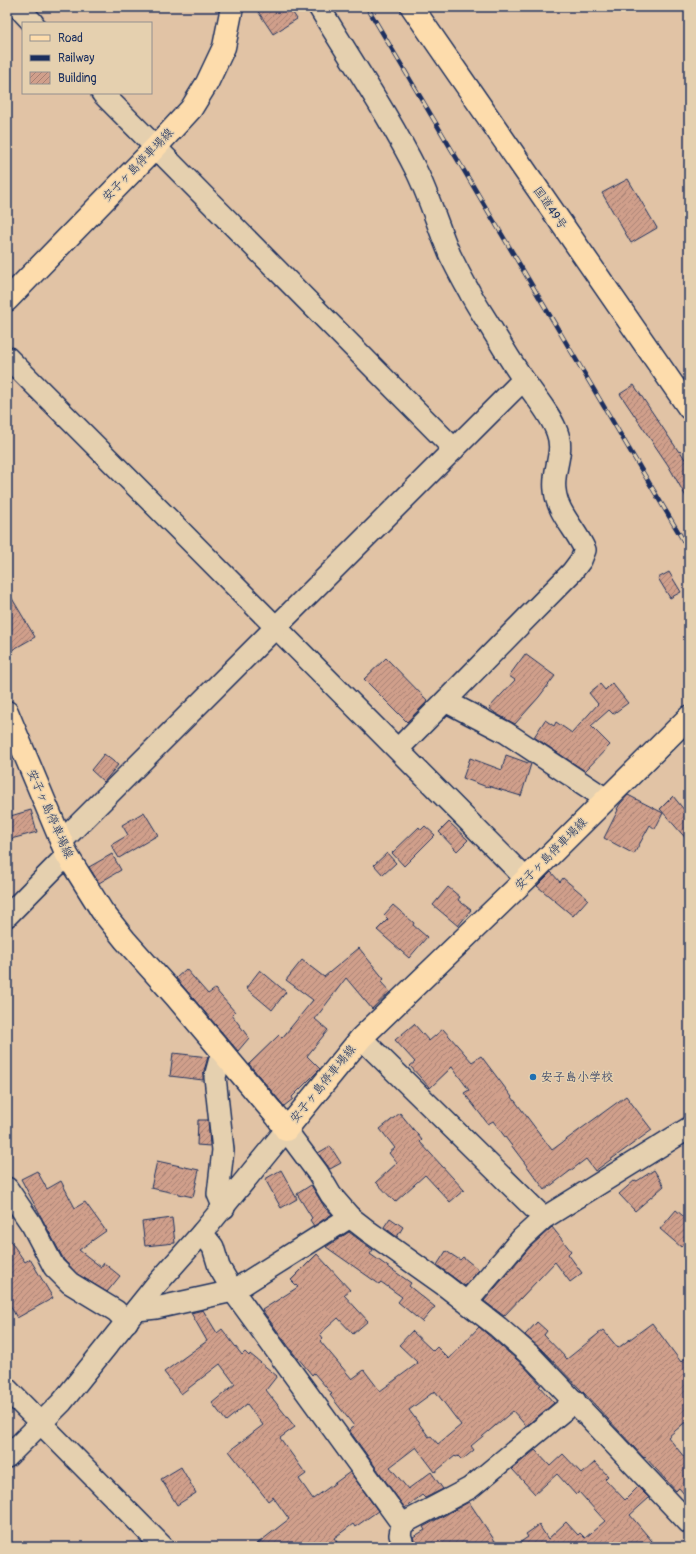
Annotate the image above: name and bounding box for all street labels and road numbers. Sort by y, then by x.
street label: 安子ヶ島停車場線 [99,125,177,205]
street label: 国道49号 [530,184,570,232]
street label: 安子ヶ島停車場線 [24,767,76,861]
street label: 安子ヶ島停車場線 [512,815,590,893]
street label: 安子ヶ島停車場線 [287,1042,359,1126]

